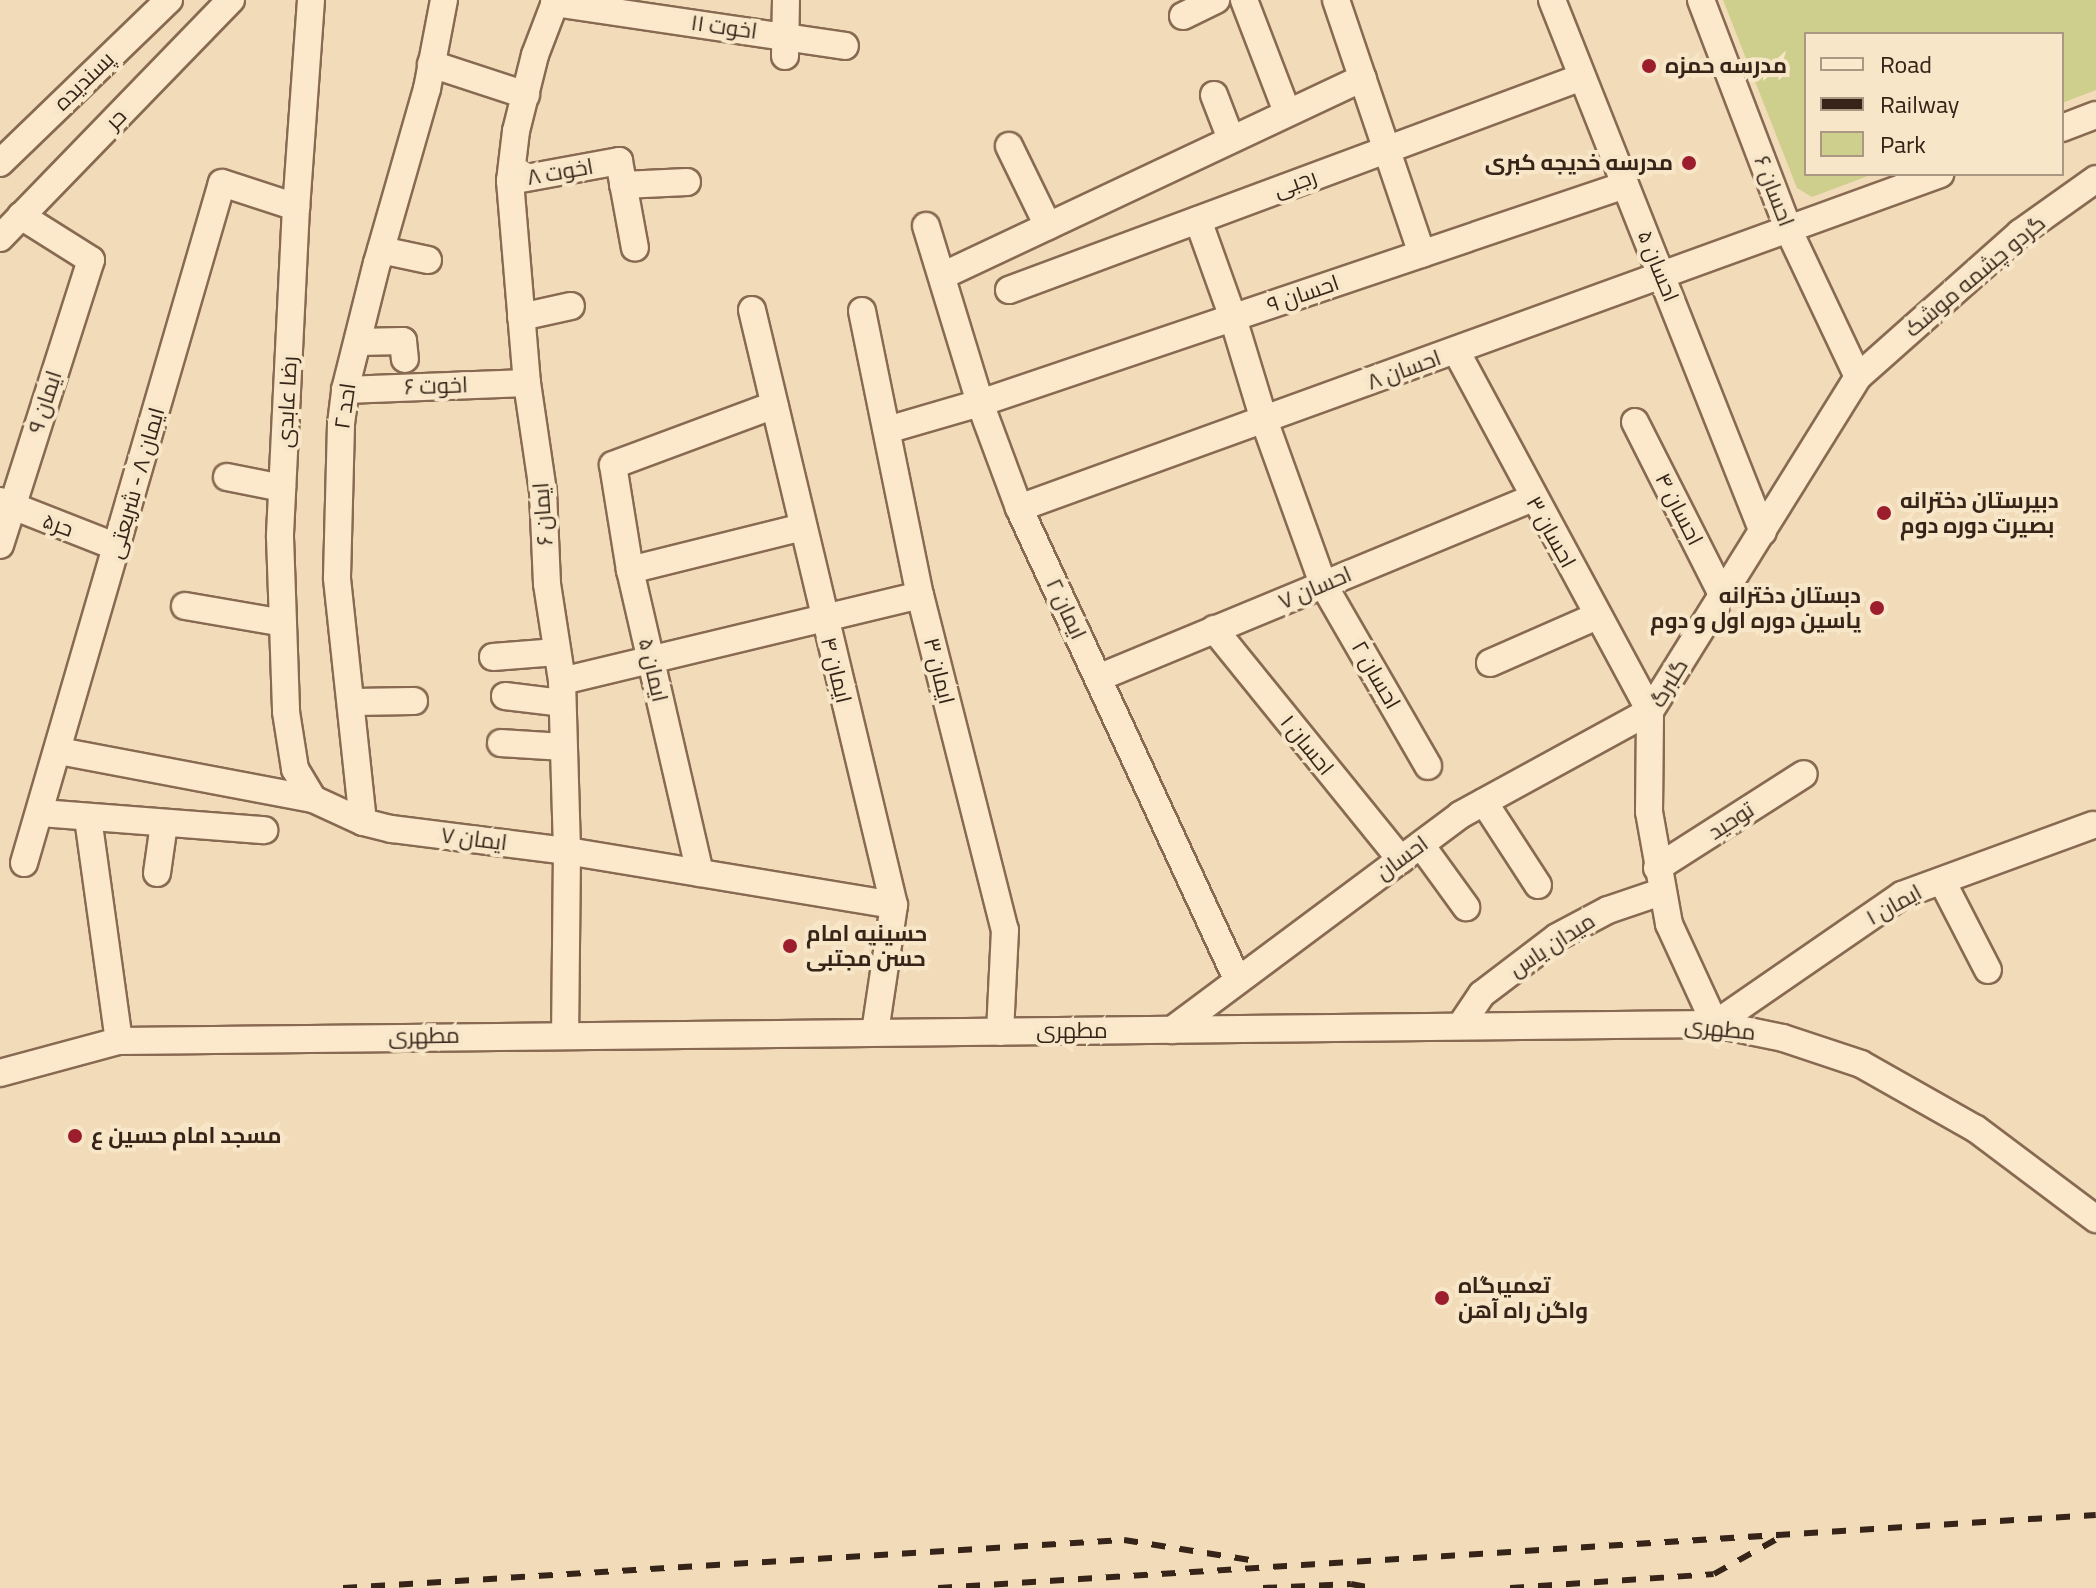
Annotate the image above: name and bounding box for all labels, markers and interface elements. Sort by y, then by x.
street label: اخوت ۱۱ [689,9,759,45]
legend [1804,32,2064,176]
text: Road [1880,42,1932,87]
street label: پسندیده [48,46,120,116]
place label: مدرسه حمزه [1665,53,1787,79]
marker: مدرسه حمزه [1640,57,1658,75]
text: Railway [1880,82,1959,127]
street label: حر [100,103,132,135]
text: Park [1880,122,1926,167]
place label: مدرسه خدیجه کبری [1485,150,1673,176]
street label: احسان ۶ [1748,152,1800,230]
street label: اخوت ۸ [525,153,595,191]
marker: مدرسه خدیجه کبری [1680,154,1698,172]
street label: رجبی [1270,163,1320,203]
street label: گردو چشمه موشک [1899,209,2051,343]
street label: احسان ۵ [1632,226,1684,306]
street label: احسان ۹ [1264,269,1342,319]
street label: احسان ۸ [1363,344,1445,396]
street label: رضا عابدی [271,355,303,449]
street label: ایمان ۹ [23,367,67,437]
street label: اخوت ۶ [404,372,468,400]
street label: احد ۲ [329,381,361,431]
street label: ایمان ۸ - شریعتی [102,404,170,562]
street label: احسان ۴ [1650,468,1708,550]
street label: ایمان ۶ [528,482,558,546]
place label: دبیرستان دخترانه بصیرت دوره دوم [1900,487,2059,538]
street label: احسان ۳ [1521,492,1581,572]
marker: دبیرستان دخترانه بصیرت دوره دوم [1875,504,1893,522]
street label: حر۵ [39,507,77,543]
street label: احسان ۷ [1275,561,1355,615]
street label: ایمان ۲ [1040,574,1092,644]
place label: دبستان دخترانه یاسین دوره اول و دوم [1650,582,1861,634]
marker: دبستان دخترانه یاسین دوره اول و دوم [1868,599,1886,617]
street label: ایمان ۴ [815,634,857,706]
street label: ایمان ۳ [918,635,960,707]
street label: ایمان ۵ [633,636,673,704]
street label: احسان ۲ [1346,636,1406,714]
street label: گلبرگ [1644,654,1694,712]
street label: احسان ۱ [1275,710,1339,780]
street label: توحید [1703,797,1759,845]
street label: ایمان ۷ [439,822,509,856]
street label: احسان [1371,830,1433,886]
street label: ایمان ۱ [1862,879,1926,931]
street label: میدان یاس [1504,908,1600,982]
place label: حسینیه امام حسن مجتبی [806,920,927,972]
marker: حسینیه امام حسن مجتبی [781,937,799,955]
street label: مطهری [1683,1012,1757,1046]
street label: مطهری [1036,1018,1108,1044]
street label: مطهری [388,1022,460,1050]
place label: مسجد امام حسین ع [91,1123,281,1149]
marker: مسجد امام حسین ع [66,1127,84,1145]
place label: تعمیرگاه واگن راه آهن [1458,1272,1588,1324]
marker: تعمیرگاه واگن راه آهن [1433,1289,1451,1307]

